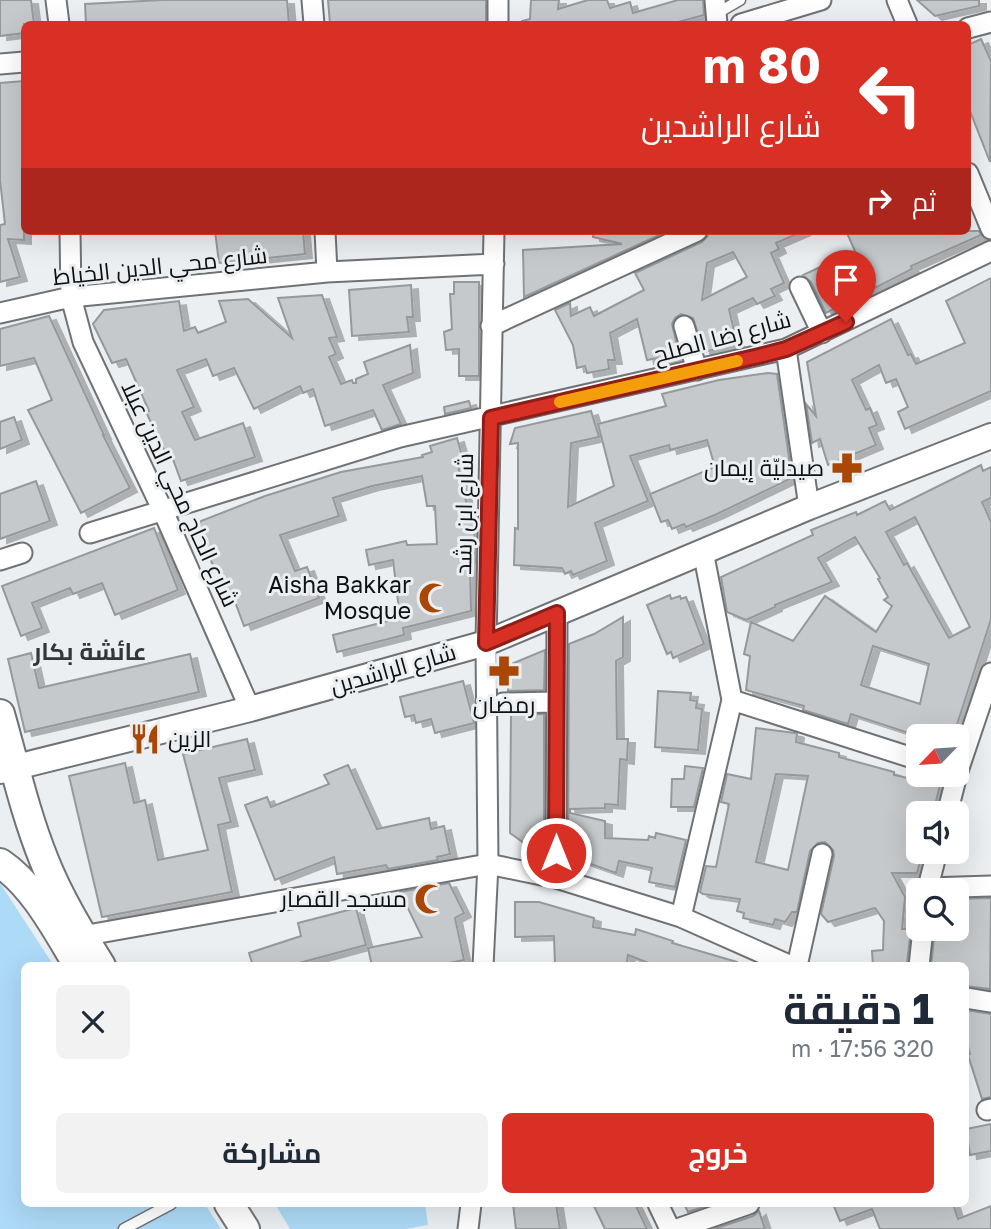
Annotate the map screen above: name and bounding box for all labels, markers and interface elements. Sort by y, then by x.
text: 80 m [703,35,821,94]
icon: left [845,49,936,140]
text: شارع الراشدين [641,106,821,144]
icon: right [860,182,898,220]
text: ثم [912,186,936,217]
street label: شارع محي الدين الخياط [51,240,269,295]
pin [816,250,876,322]
icon: arrive [827,261,865,299]
street label: شارع رضا الصلح [650,304,794,371]
street label: شارع الحاج محي الدين عبلا [112,376,246,613]
pharmacy icon: صيدليّة إيمان [830,451,864,485]
street label: شارع ابن رشد [448,453,481,575]
place label: صيدليّة إيمان [704,453,824,483]
place label: Aisha Bakkar Mosque [268,570,411,624]
mosque icon: Aisha Bakkar Mosque [417,581,451,615]
district label: عائشة بكار [32,636,147,666]
street label: شارع الراشدين [327,637,460,702]
pharmacy icon: رمضان [487,654,521,688]
place label: رمضان [473,690,535,719]
restaurant icon: الزين [128,722,162,756]
place label: الزين [168,724,211,753]
north arrow [906,724,970,788]
map controls [906,724,969,941]
button: sound [906,801,969,864]
position arrow [519,816,593,890]
button: search [906,878,969,941]
mosque icon: مسجد القصار [413,882,447,916]
place label: مسجد القصار [279,884,407,912]
text: 1 دقيقة [783,983,934,1033]
button: close [56,985,130,1059]
text: 320 m · 17:56 [791,1034,934,1062]
button: مشاركة [56,1113,488,1193]
button: خروج [502,1113,934,1193]

